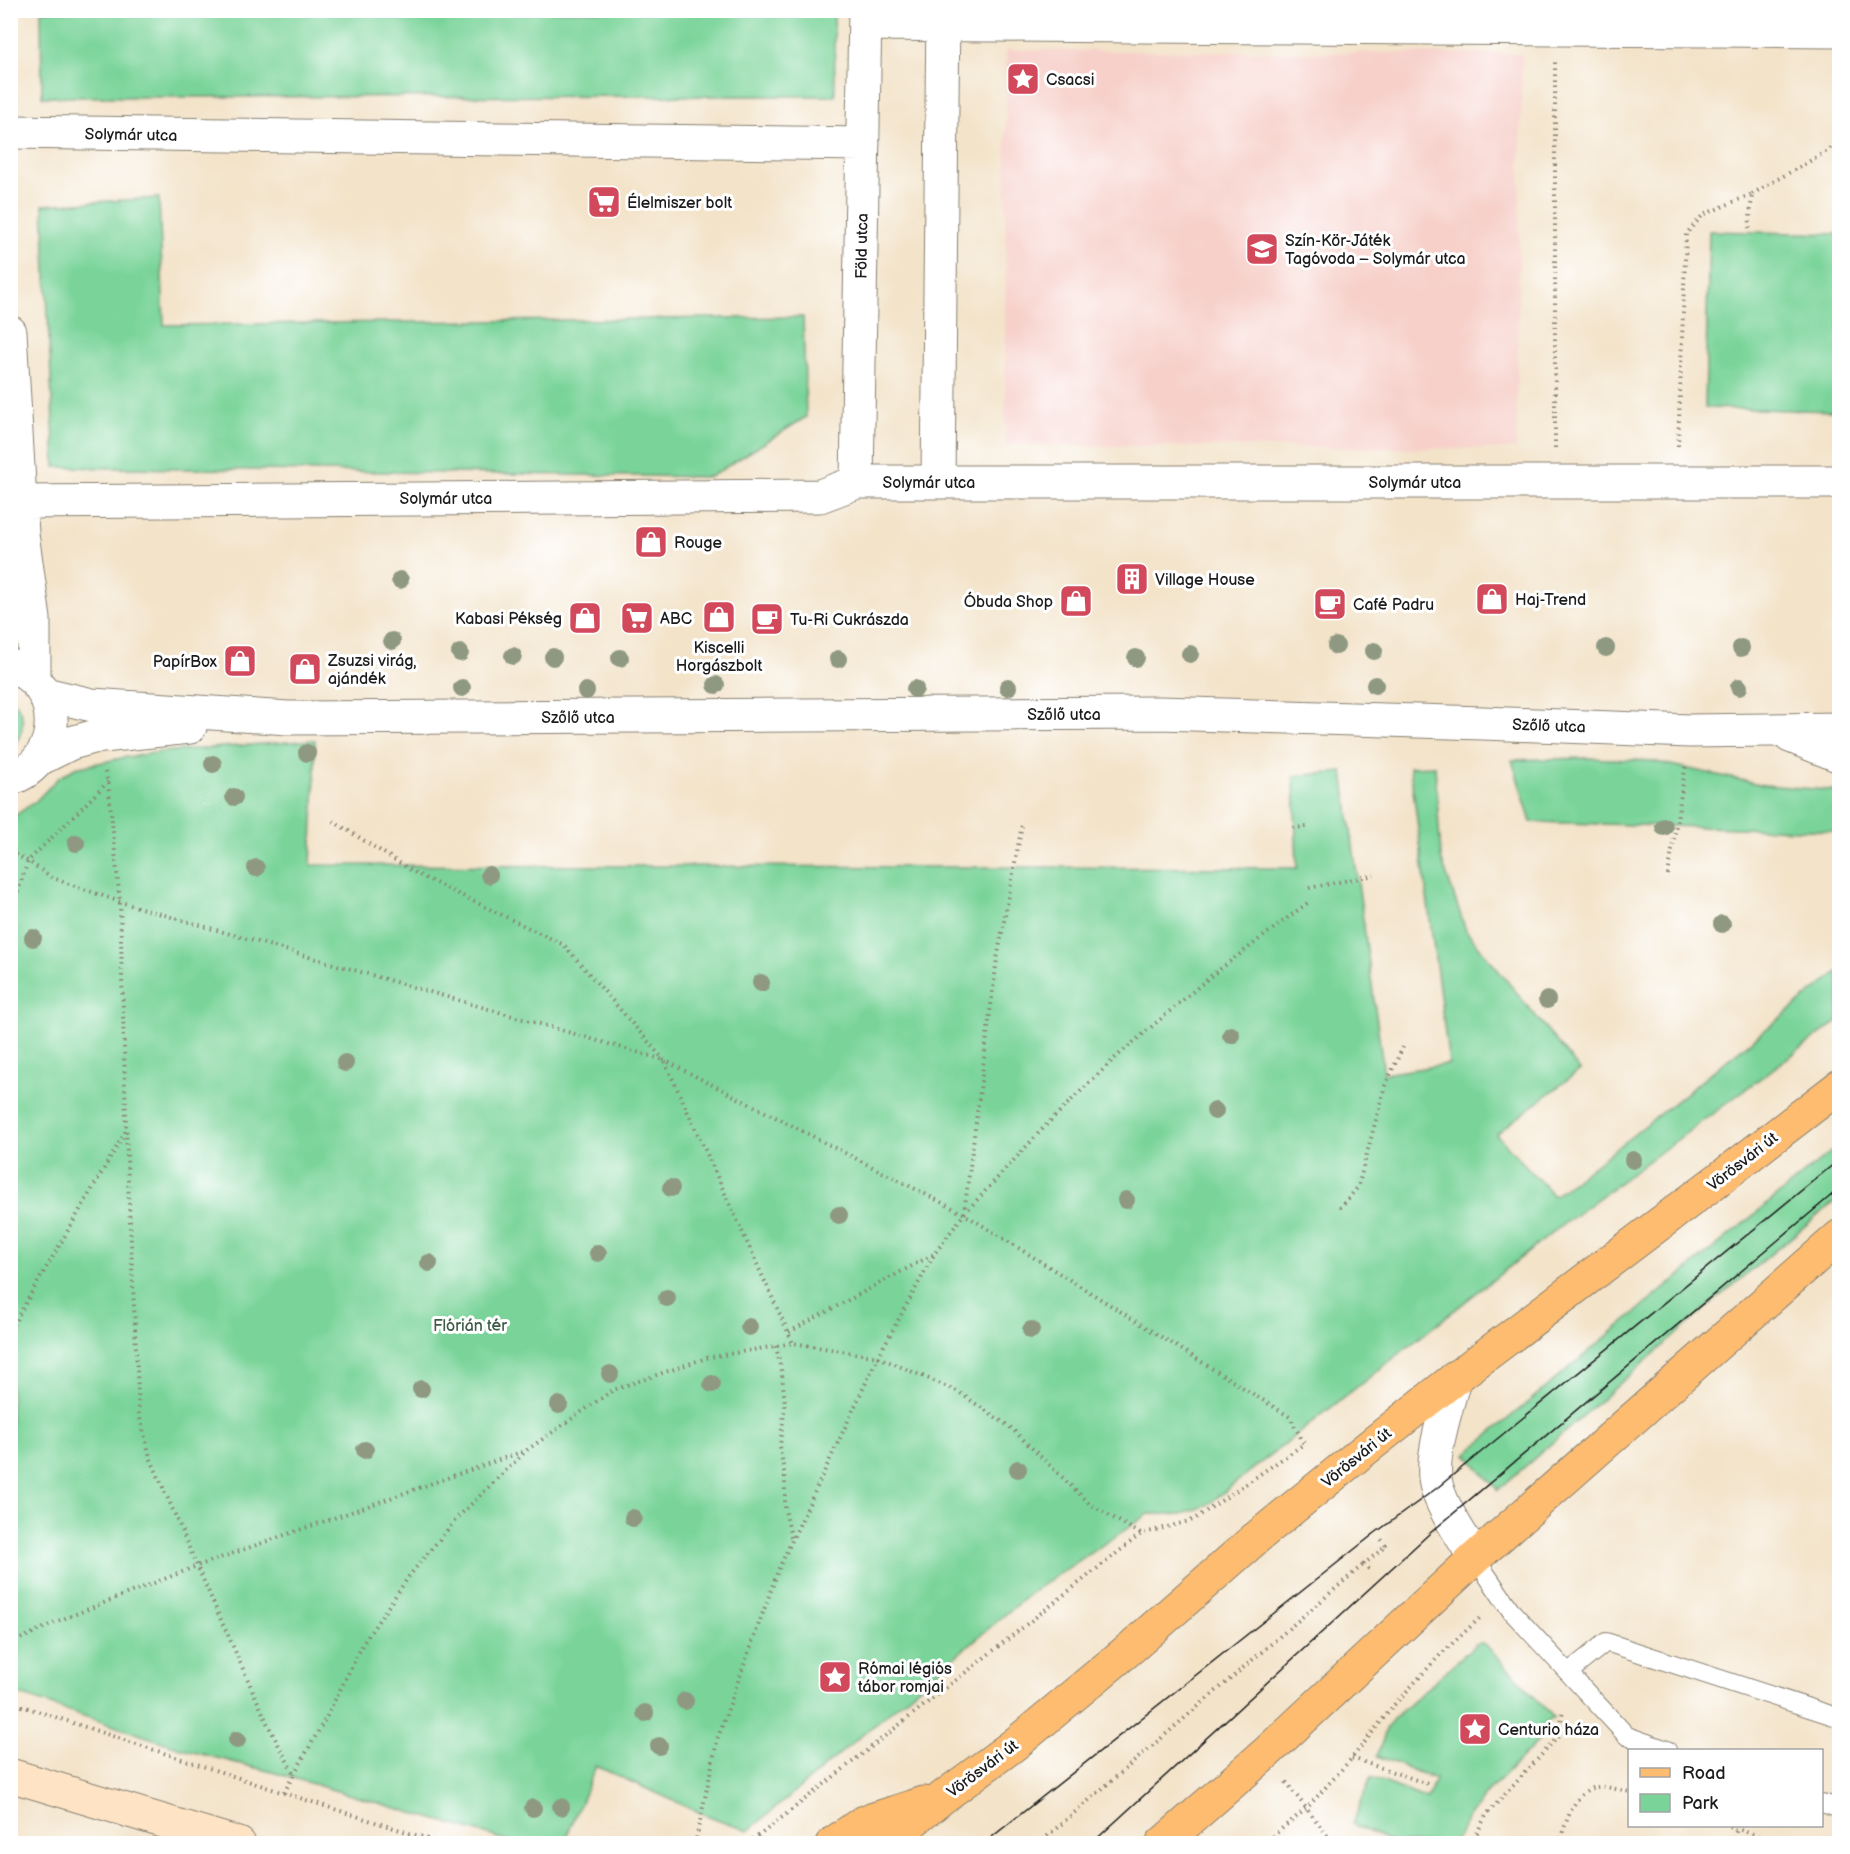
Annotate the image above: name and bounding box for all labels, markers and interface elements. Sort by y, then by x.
place icon: Csacsi [1005,61,1041,97]
place label: Csacsi [1046,71,1095,90]
street label: Solymár utca [84,125,178,146]
supermarket icon: Élelmiszer bolt [586,184,622,220]
place label: Élelmiszer bolt [627,192,732,213]
street label: Föld utca [852,213,873,279]
school or university icon: Szín-Kör-Játék Tagóvoda – Solymár utca [1244,231,1280,267]
place label: Szín-Kör-Játék Tagóvoda – Solymár utca [1285,232,1466,269]
street label: Solymár utca [883,474,975,493]
street label: Solymár utca [1369,474,1461,493]
street label: Solymár utca [400,490,492,509]
shop icon: Rouge [633,524,669,560]
place label: Rouge [674,534,722,553]
building icon: Village House [1114,561,1150,597]
place label: Village House [1155,571,1255,590]
shop icon: Haj-Trend [1474,581,1510,617]
shop icon: Óbuda Shop [1058,583,1094,619]
cafe icon: Café Padru [1312,586,1348,622]
place label: Óbuda Shop [964,591,1053,612]
place label: Haj-Trend [1515,591,1586,610]
place label: Café Padru [1353,596,1434,615]
shop icon: Kiscelli Horgászbolt [701,599,737,635]
shop icon: Kabasi Pékség [567,600,603,636]
supermarket icon: ABC [619,600,655,636]
cafe icon: Tu-Ri Cukrászda [749,601,785,637]
place label: Kabasi Pékség [455,610,562,629]
place label: ABC [660,610,692,629]
place label: Tu-Ri Cukrászda [790,611,909,630]
place label: Kiscelli Horgászbolt [676,639,762,676]
shop icon: PapírBox [222,643,258,679]
shop icon: Zsuzsi virág, ajándék [287,651,323,687]
place label: Zsuzsi virág, ajándék [327,652,416,689]
place label: PapírBox [153,653,218,672]
street label: Szőlő utca [1027,706,1101,725]
street label: Szőlő utca [541,709,615,728]
street label: Szőlő utca [1512,716,1586,737]
street label: Vörösvári út [1704,1129,1782,1196]
park label: Flórián tér [433,1317,507,1336]
street label: Vörösvári út [1318,1424,1396,1492]
place icon: Római légiós tábor romjai [817,1659,853,1695]
place label: Római légiós tábor romjai [858,1660,952,1697]
place icon: Centurio háza [1457,1711,1493,1747]
place label: Centurio háza [1498,1721,1599,1740]
street label: Vörösvári út [944,1736,1022,1802]
legend [1628,1749,1823,1827]
text: Road [1682,1763,1726,1784]
text: Park [1682,1793,1718,1814]

